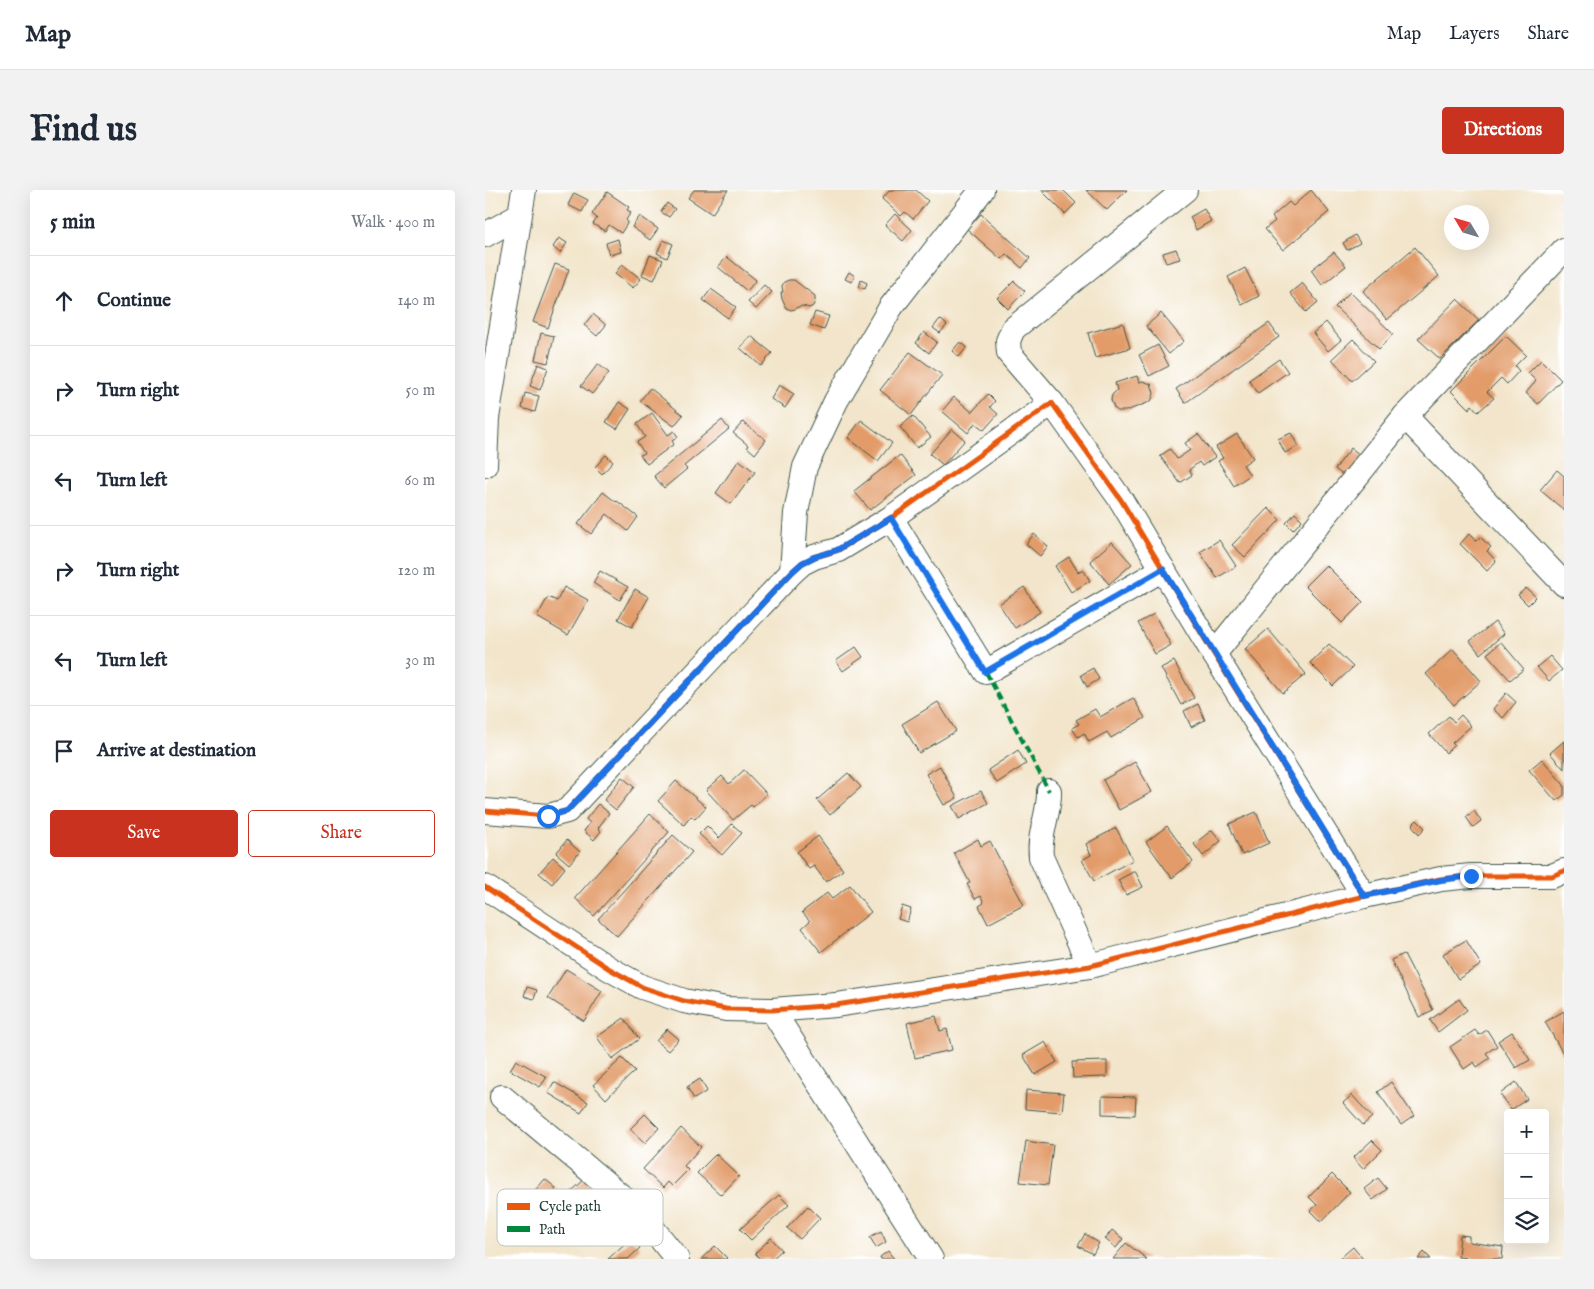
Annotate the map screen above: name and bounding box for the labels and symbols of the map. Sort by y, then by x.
north arrow [1444,205,1489,250]
route start [537,805,560,828]
route end [1460,865,1483,888]
legend [497,1189,663,1246]
text: Cycle path [539,1198,601,1216]
text: Path [539,1221,566,1239]

